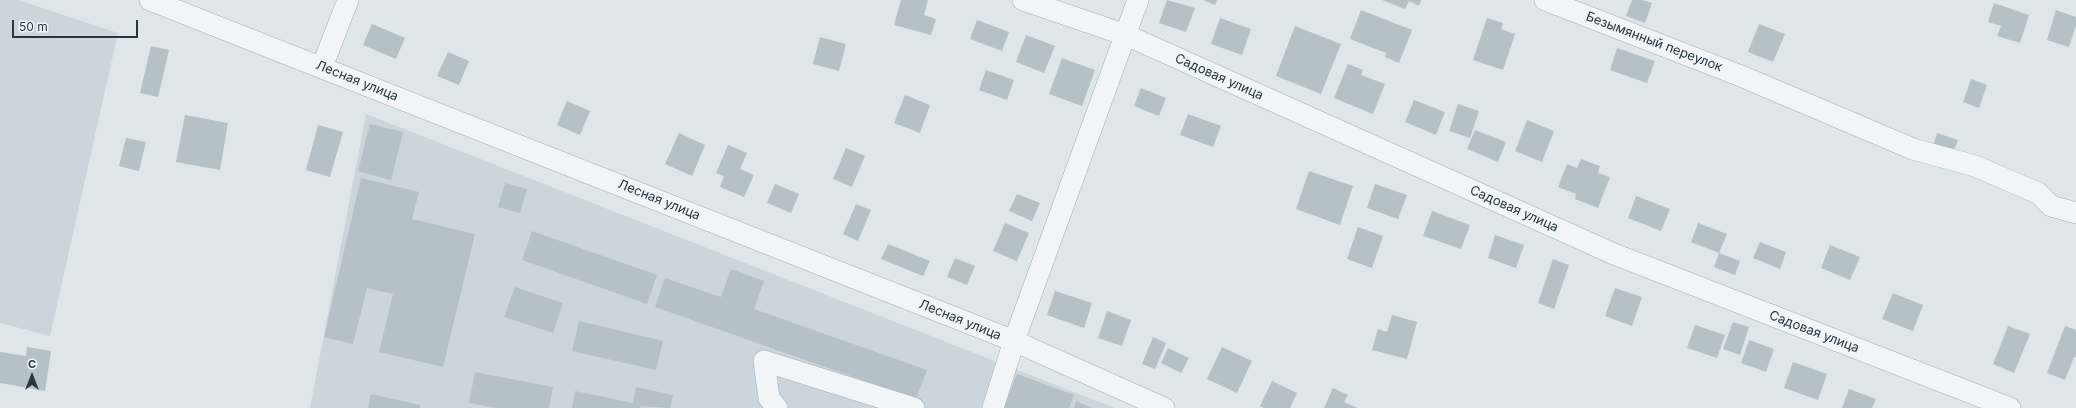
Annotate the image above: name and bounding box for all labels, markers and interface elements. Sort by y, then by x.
street label: Безымянный переулок [1584,9,1724,75]
scale bar [14,12,140,38]
text: 50 m [19,19,48,34]
street label: Садовая улица [1172,51,1266,103]
street label: Лесная улица [314,57,400,105]
street label: Лесная улица [616,176,702,224]
street label: Садовая улица [1467,183,1561,235]
street label: Лесная улица [917,296,1003,344]
street label: Садовая улица [1767,308,1861,356]
north arrow [12,356,52,396]
text: С [28,357,36,371]

